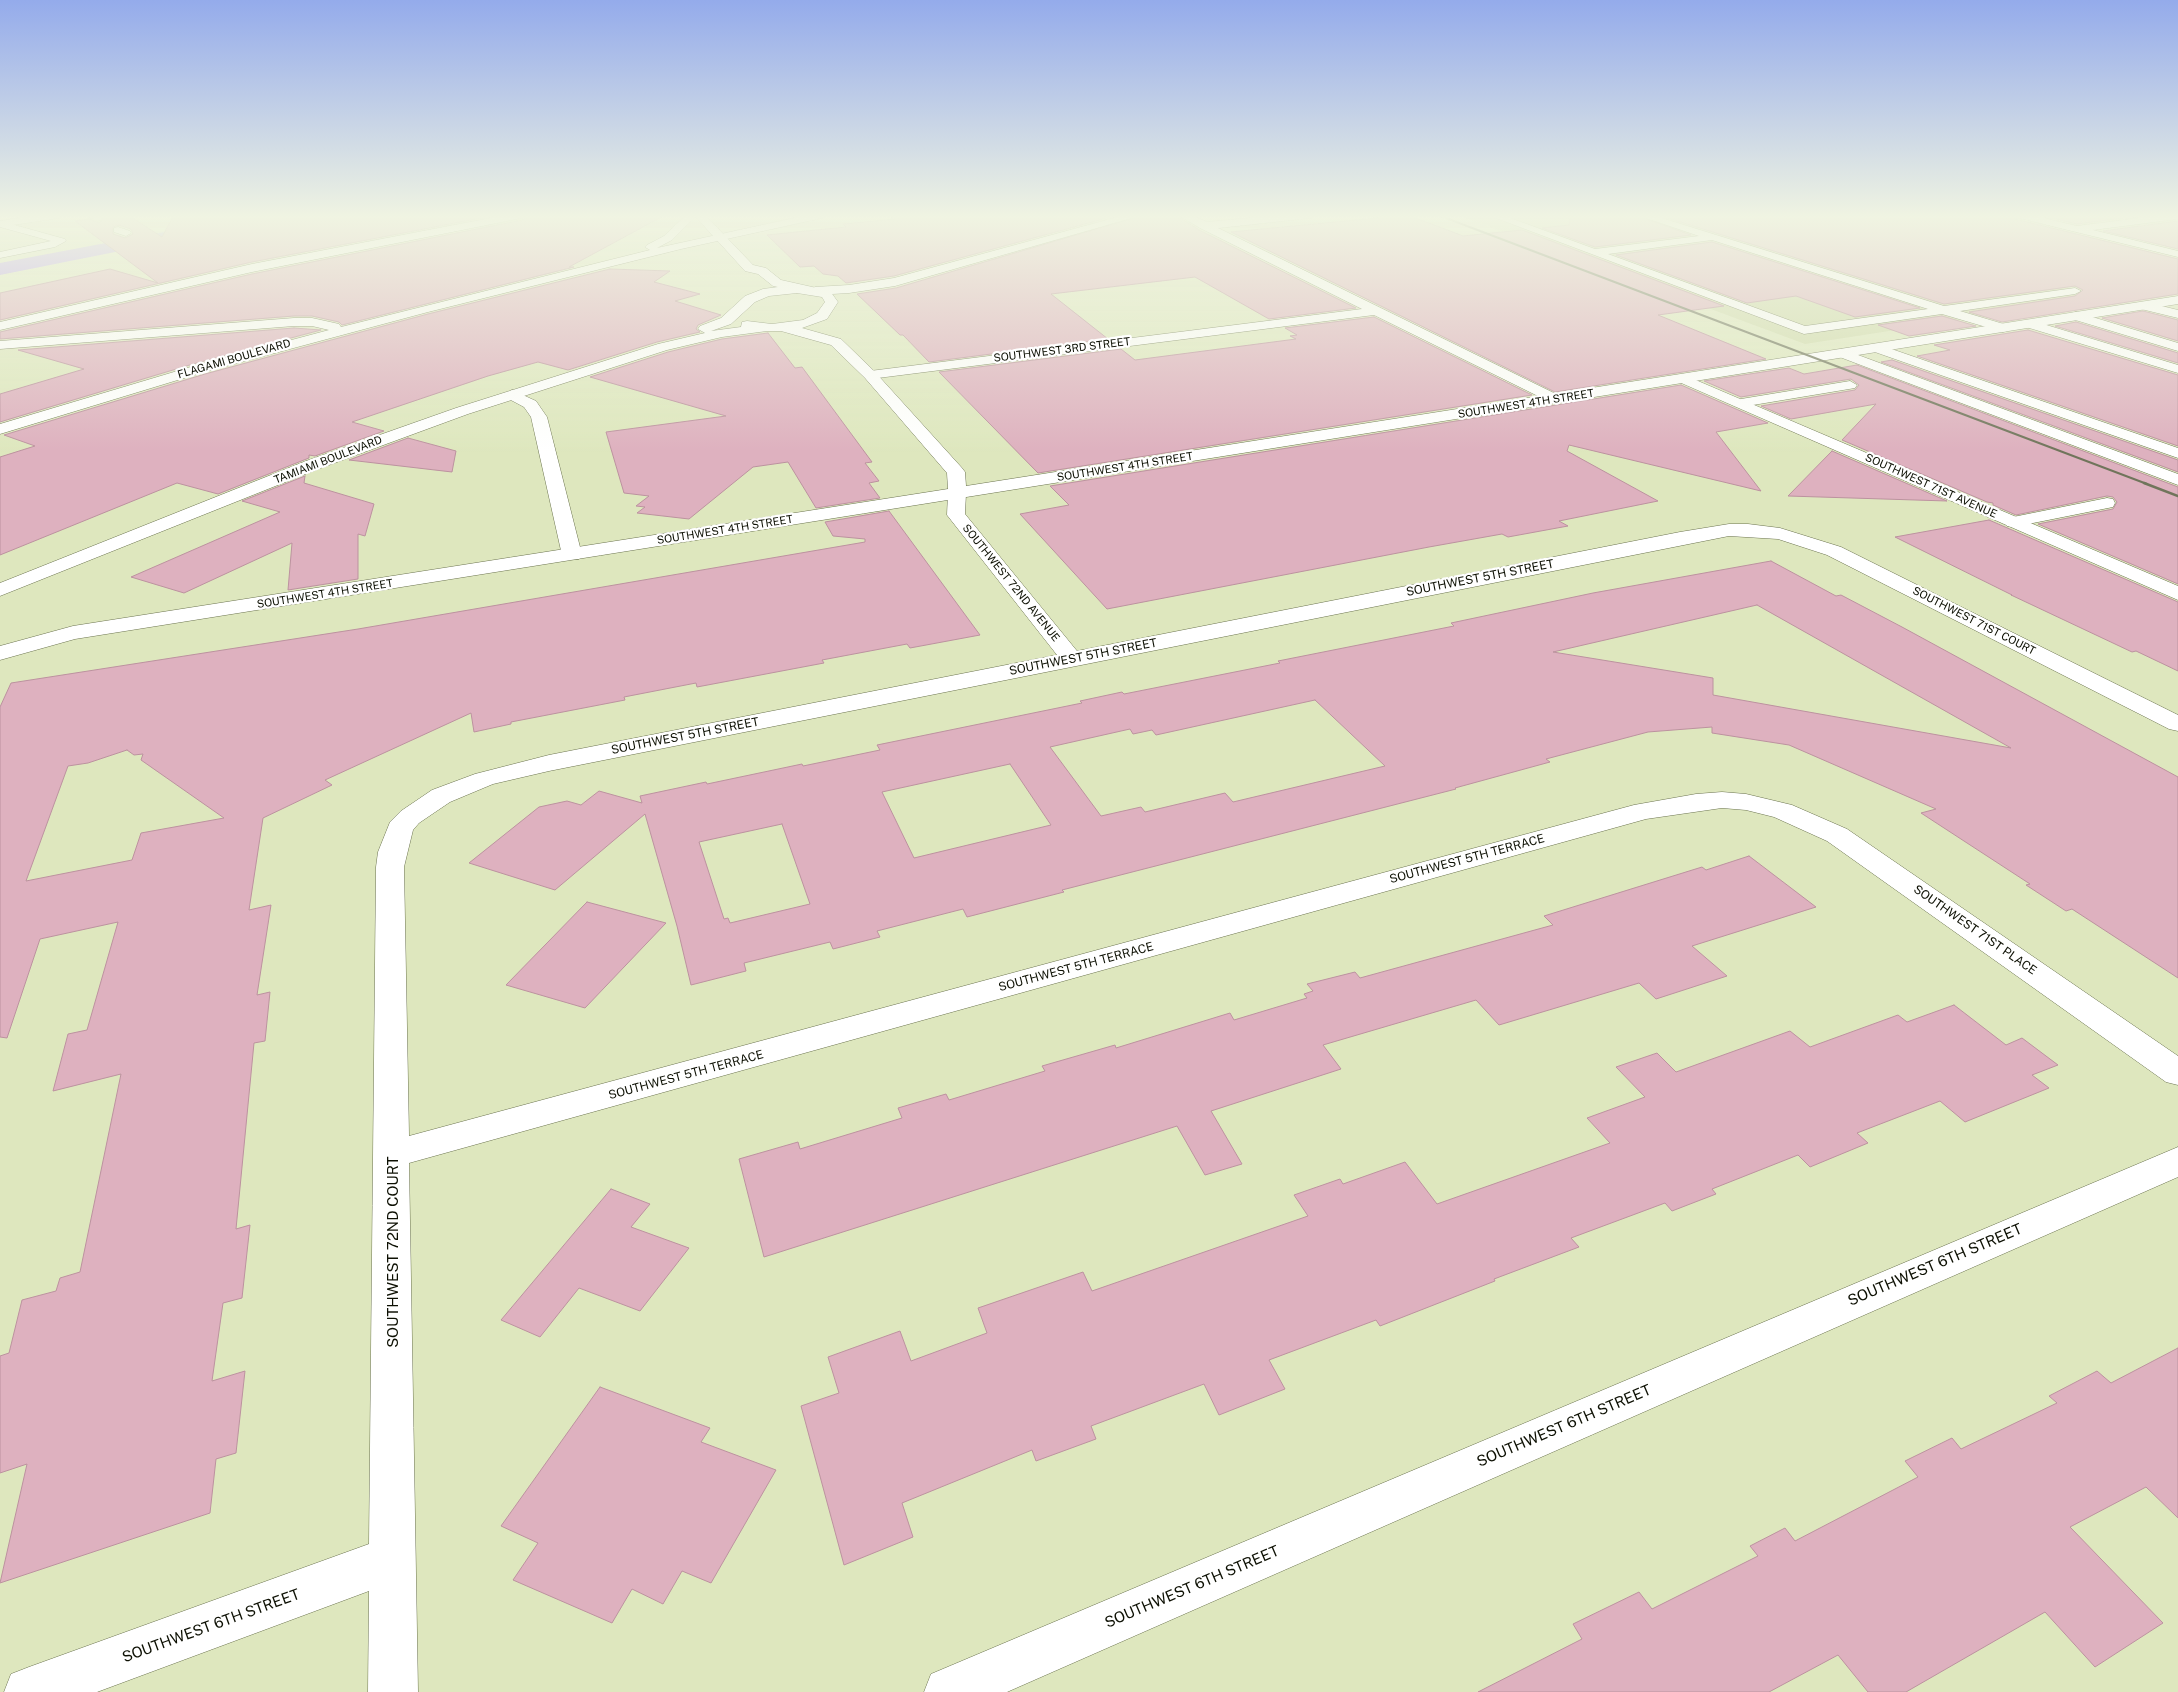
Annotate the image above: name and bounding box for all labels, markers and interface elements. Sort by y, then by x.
street label: SOUTHWEST 3RD STREET [993,335,1131,365]
street label: FLAGAMI BOULEVARD [176,337,292,381]
street label: SOUTHWEST 4TH STREET [1457,387,1595,421]
street label: TAMIAMI BOULEVARD [272,433,384,487]
street label: SOUTHWEST 4TH STREET [1056,450,1194,484]
street label: SOUTHWEST 71ST AVENUE [1863,451,1999,521]
street label: SOUTHWEST 4TH STREET [656,513,794,547]
street label: SOUTHWEST 72ND AVENUE [960,522,1062,644]
street label: SOUTHWEST 5TH STREET [1405,557,1555,599]
street label: SOUTHWEST 4TH STREET [256,577,394,611]
street label: SOUTHWEST 71ST COURT [1910,584,2038,658]
street label: SOUTHWEST 5TH STREET [1008,636,1158,678]
street label: SOUTHWEST 5TH STREET [610,715,760,757]
street label: SOUTHWEST 5TH TERRACE [1388,831,1546,887]
street label: SOUTHWEST 71ST PLACE [1911,882,2039,978]
street label: SOUTHWEST 5TH TERRACE [997,939,1155,995]
street label: SOUTHWEST 5TH TERRACE [607,1047,765,1103]
street label: SOUTHWEST 72ND COURT [384,1156,402,1348]
street label: SOUTHWEST 6TH STREET [1845,1220,2025,1310]
street label: SOUTHWEST 6TH STREET [1474,1381,1654,1471]
street label: SOUTHWEST 6TH STREET [1102,1542,1282,1632]
street label: SOUTHWEST 6TH STREET [120,1585,302,1667]

